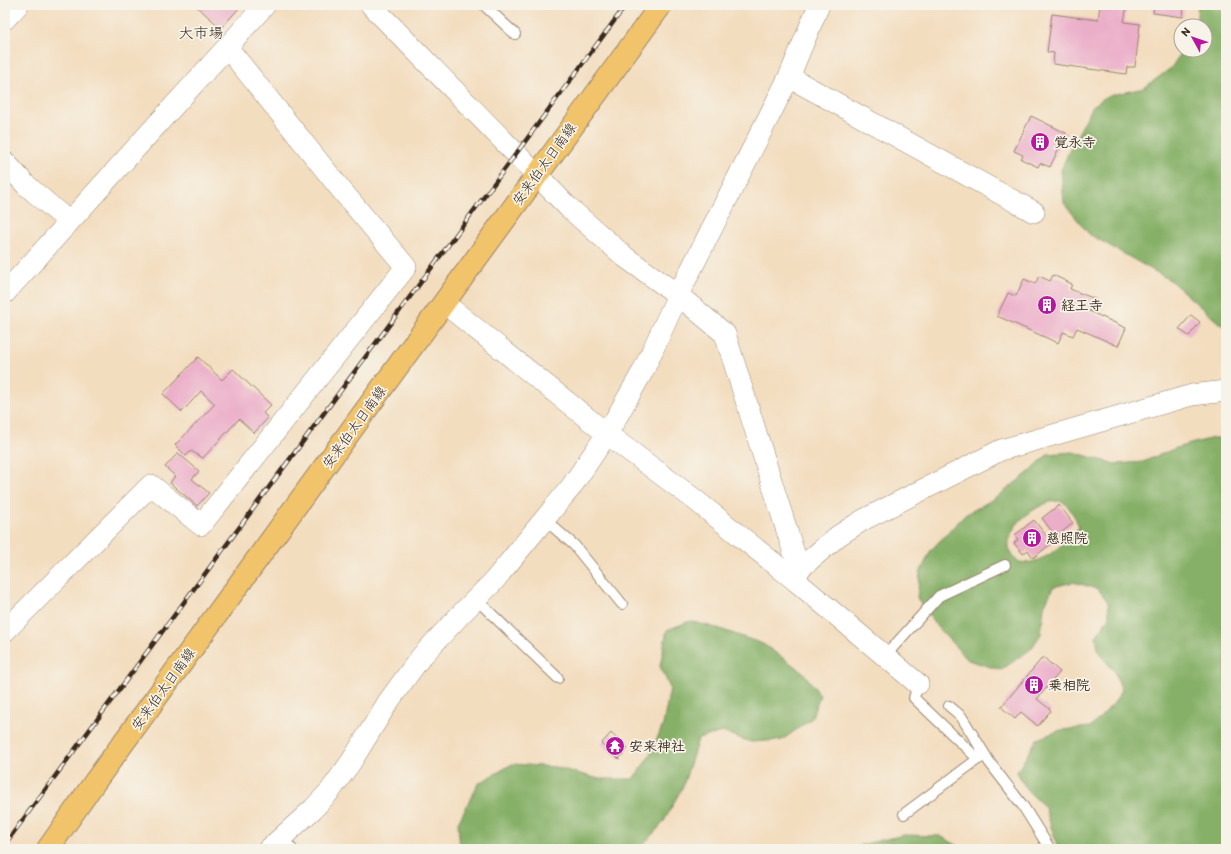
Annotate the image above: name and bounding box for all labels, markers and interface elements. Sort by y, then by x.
north arrow [1173,18,1213,58]
district label: 大市場 [178,24,224,42]
text: N [1178,25,1193,39]
street label: 安来伯太日南線 [509,120,580,209]
building icon: 覚永寺 [1029,131,1051,153]
place label: 覚永寺 [1054,134,1096,151]
building icon: 経王寺 [1036,294,1058,316]
place label: 経王寺 [1061,297,1103,314]
street label: 安来伯太日南線 [319,383,390,472]
building icon: 慈照院 [1021,527,1043,549]
place label: 慈照院 [1046,530,1088,547]
street label: 安来伯太日南線 [128,645,199,734]
building icon: 乗相院 [1023,674,1045,696]
place label: 乗相院 [1048,677,1090,694]
temple icon: 安来神社 [604,735,626,757]
place label: 安来神社 [629,738,685,755]

